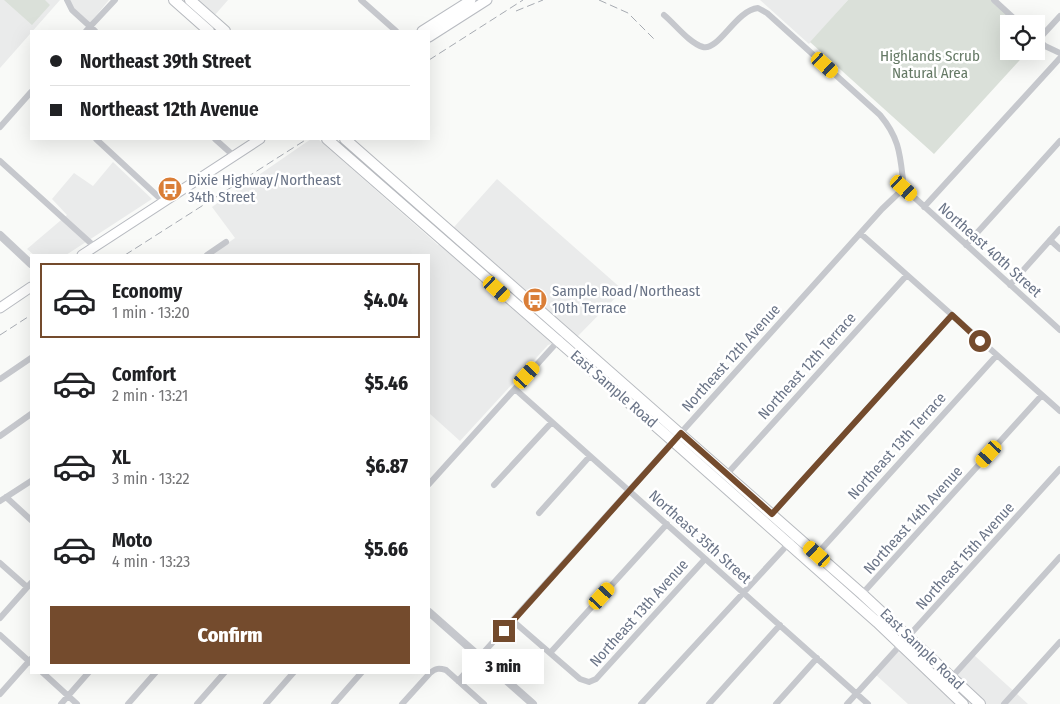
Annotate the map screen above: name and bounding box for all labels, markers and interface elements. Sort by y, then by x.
map controls [1000,15,1045,60]
button: locate [1000,15,1045,60]
park label: Highlands Scrub Natural Area [880,47,980,82]
car [808,49,841,81]
text: Northeast 39th Street [80,50,251,73]
text: Northeast 12th Avenue [80,98,259,121]
place label: Dixie Highway/Northeast 34th Street [188,171,341,206]
car [887,172,920,204]
bus stop icon: Dixie Highway/Northeast 34th Street [157,176,183,202]
street label: Northeast 40th Street [935,199,1045,301]
car [480,273,513,305]
icon: car [52,278,97,323]
text: Economy [112,280,182,303]
place label: Sample Road/Northeast 10th Terrace [552,282,700,317]
bus stop icon: Sample Road/Northeast 10th Terrace [522,287,548,313]
text: $4.04 [364,289,408,312]
street label: Northeast 12th Avenue [678,301,784,415]
text: 1 min · 13:20 [112,303,190,322]
street label: Northeast 12th Terrace [754,309,860,423]
route start [969,330,991,352]
street label: East Sample Road [567,346,661,432]
car [511,359,542,391]
icon: car [52,361,97,406]
text: Comfort [112,363,176,386]
text: $5.46 [365,372,408,395]
text: 2 min · 13:21 [112,386,188,405]
street label: Northeast 13th Terrace [844,389,950,503]
car [973,438,1004,470]
icon: car [52,444,97,489]
text: XL [112,446,131,469]
text: $6.87 [366,455,408,478]
street label: Northeast 14th Avenue [860,462,966,578]
text: 3 min · 13:22 [112,469,190,488]
street label: Northeast 35th Street [645,486,755,588]
street label: Northeast 15th Avenue [912,499,1018,613]
icon: car [52,527,97,572]
text: Moto [112,529,152,552]
text: $5.66 [364,538,408,561]
car [800,538,833,570]
text: 4 min · 13:23 [112,552,190,571]
street label: Northeast 13th Avenue [586,556,692,670]
car [586,580,617,612]
street label: East Sample Road [876,605,968,693]
button: Confirm [50,606,410,664]
route end [493,620,515,642]
callout: 3 min [463,648,545,684]
text: 3 min [485,657,521,676]

